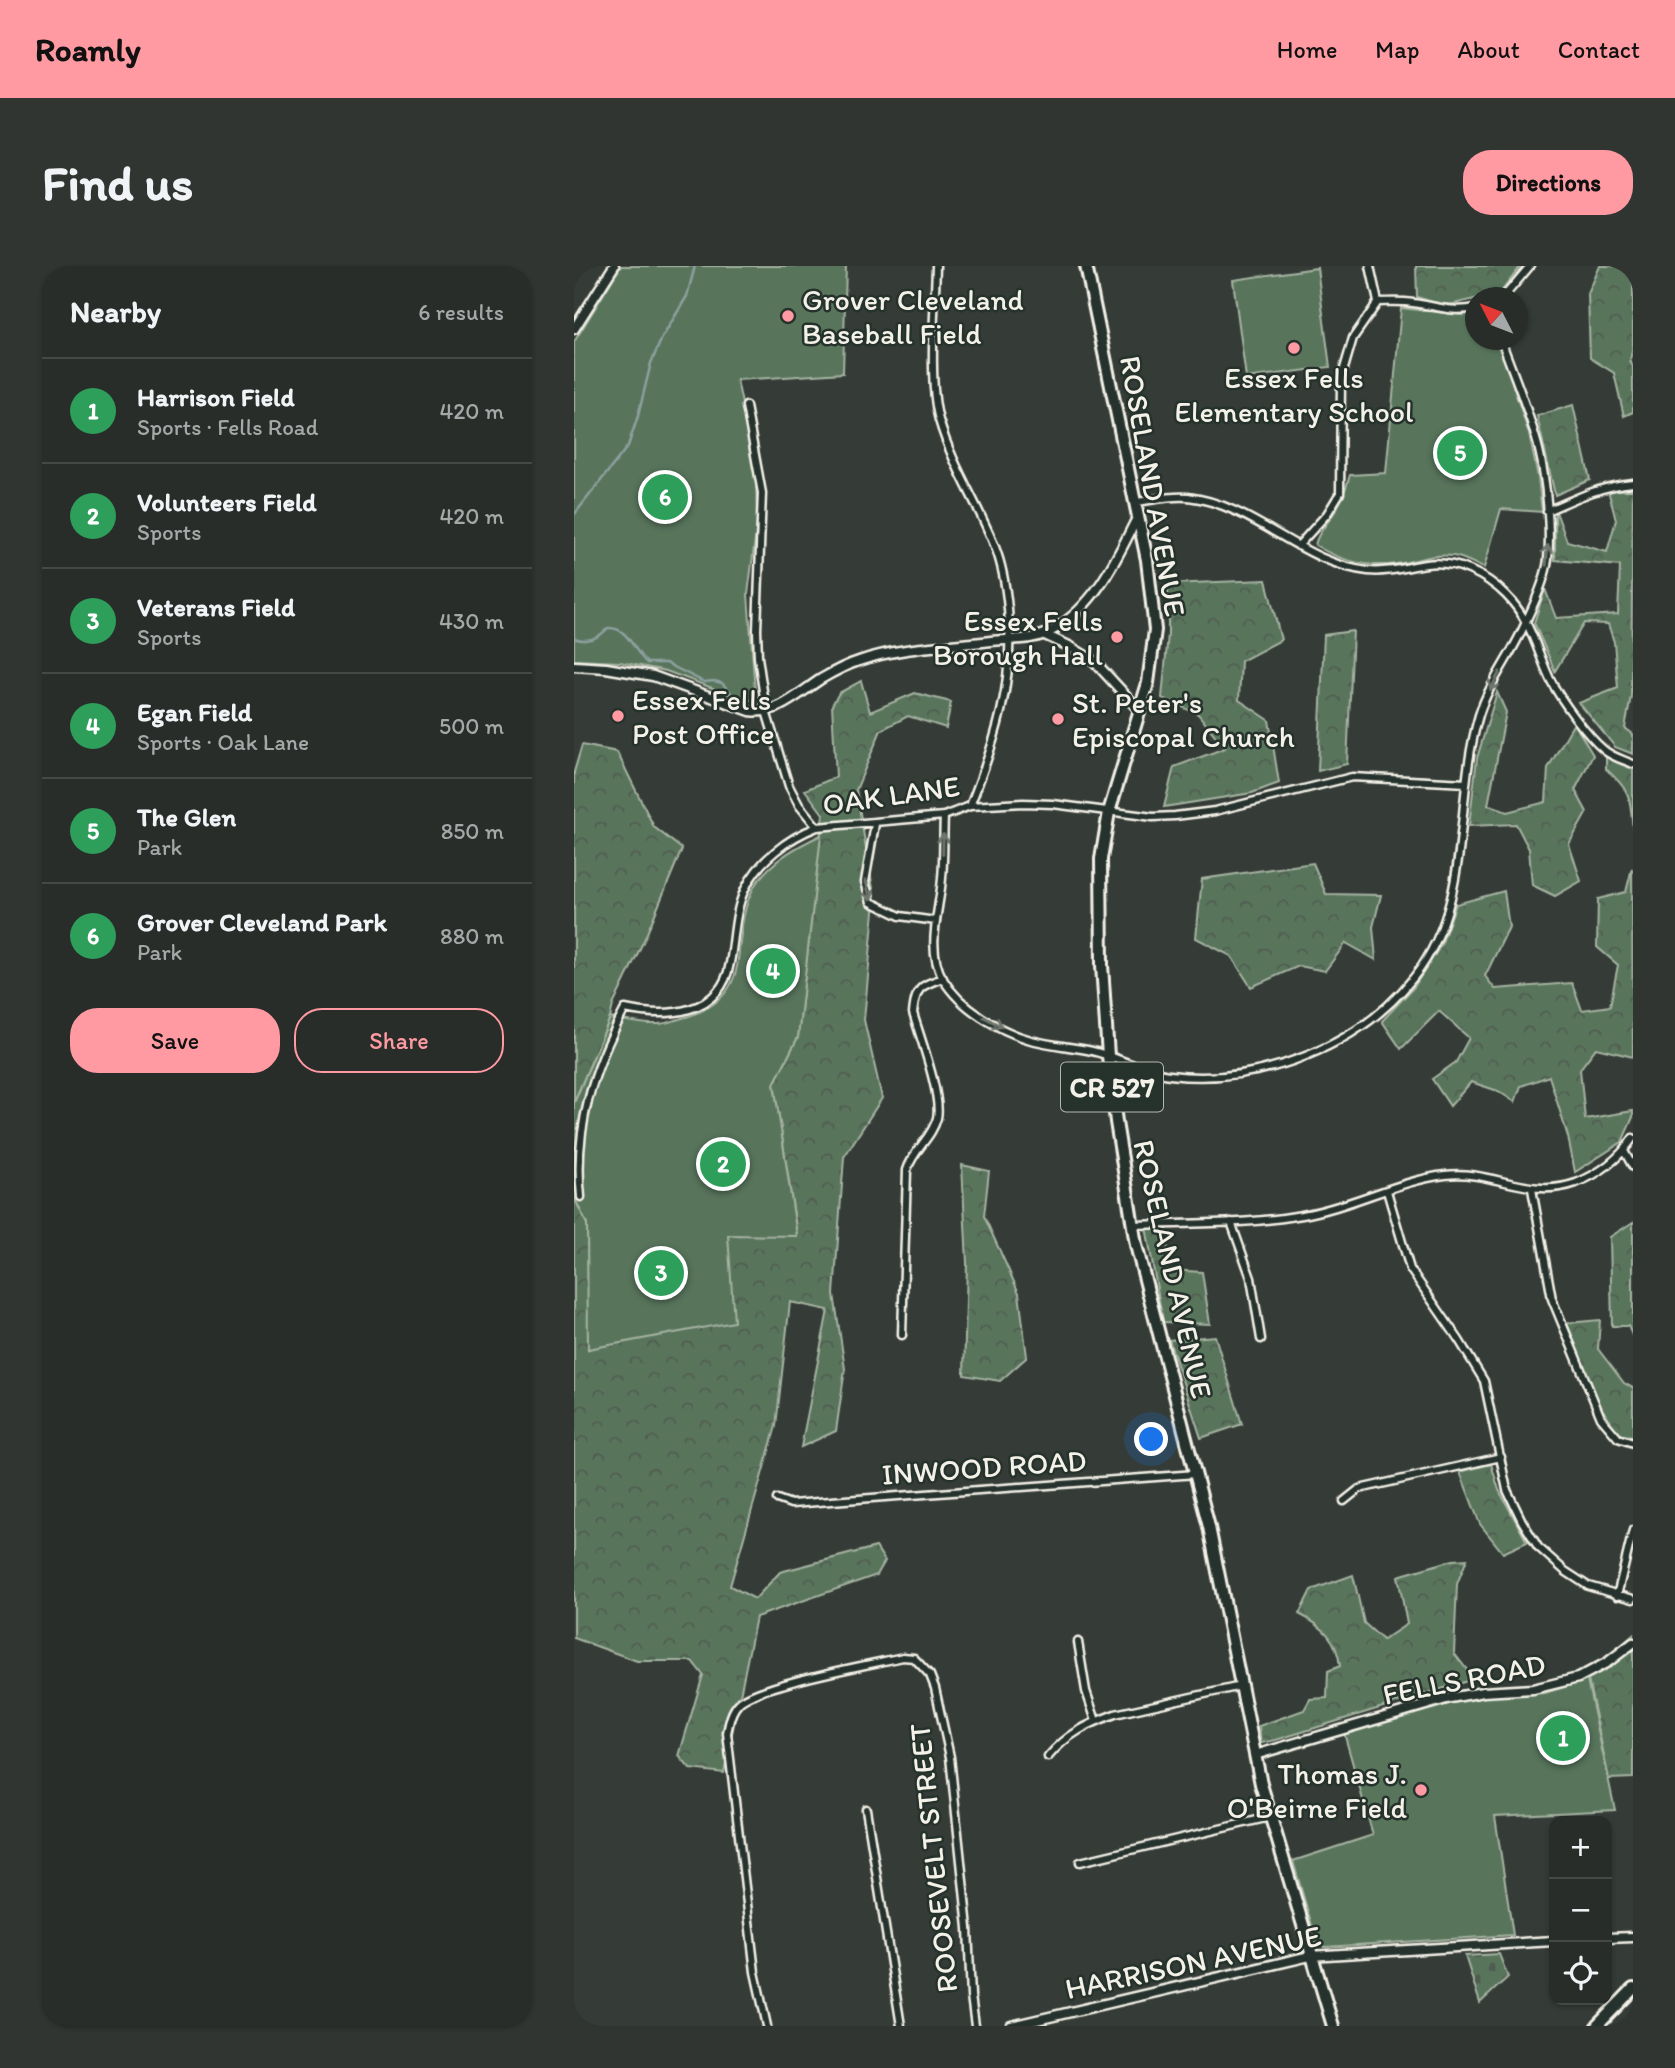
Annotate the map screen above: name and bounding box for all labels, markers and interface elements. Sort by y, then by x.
text: Roamly [35,30,141,69]
text: Home [1277,35,1337,64]
text: Map [1375,35,1419,64]
text: About [1457,35,1520,64]
text: Contact [1558,35,1640,64]
button: Directions [1463,150,1633,215]
text: Find us [42,153,193,212]
place label: Grover Cleveland Baseball Field [802,281,1023,352]
north arrow [1465,287,1528,350]
text: Nearby [70,293,161,330]
text: 6 results [418,298,504,326]
marker: Grover Cleveland Baseball Field [780,308,796,324]
marker: Essex Fells Elementary School [1286,340,1302,356]
street label: ROSELAND AVENUE [1112,353,1194,619]
place label: Essex Fells Elementary School [1174,359,1414,430]
text: Harrison Field [137,381,295,413]
text: 1 [88,397,98,425]
text: 420 m [439,397,504,425]
text: Sports · Fells Road [137,413,318,441]
pin: 5 [1437,427,1483,479]
pin: 6 [642,471,688,523]
text: Volunteers Field [137,486,317,518]
text: 2 [87,502,99,530]
text: 420 m [439,502,504,530]
text: Sports [137,518,201,546]
one-way arrow [1541,544,1554,567]
text: Veterans Field [137,591,295,623]
place label: Essex Fells Borough Hall [933,602,1104,673]
text: 3 [87,607,99,635]
text: 430 m [439,607,504,635]
text: Sports [137,623,201,651]
marker: Essex Fells Borough Hall [1109,629,1125,645]
one-way arrow [1488,670,1502,691]
place label: Essex Fells Post Office [632,681,775,752]
place label: St. Peter's Episcopal Church [1072,684,1295,755]
text: Egan Field [137,696,252,728]
marker: Essex Fells Post Office [610,708,626,724]
marker: St. Peter's Episcopal Church [1050,711,1066,727]
text: 4 [86,712,100,740]
text: 500 m [439,712,504,740]
text: Sports · Oak Lane [137,728,309,756]
street label: OAK LANE [820,767,962,823]
text: The Glen [137,801,236,833]
text: 5 [87,817,99,845]
text: 850 m [441,817,504,845]
text: Park [137,833,182,861]
one-way arrow [937,833,950,856]
one-way arrow [862,879,875,901]
text: Grover Cleveland Park [137,906,387,938]
text: 6 [87,922,99,950]
text: 880 m [440,922,504,950]
text: Park [137,938,182,966]
pin: 4 [750,945,796,997]
button: Save [70,1008,280,1073]
button: Share [294,1008,504,1073]
one-way arrow [982,1016,1003,1030]
road number: CR 527 [1061,1062,1163,1112]
street label: ROSELAND AVENUE [1125,1136,1221,1402]
pin: 2 [700,1138,746,1190]
pin: 3 [638,1247,684,1299]
your location [1134,1422,1168,1456]
street label: INWOOD ROAD [880,1441,1088,1493]
street label: FELLS ROAD [1379,1645,1549,1713]
pin: 1 [1540,1712,1586,1764]
street label: ROOSEVELT STREET [900,1721,966,1994]
place label: Thomas J. O'Beirne Field [1227,1755,1407,1826]
marker: Thomas J. O'Beirne Field [1413,1782,1429,1798]
map controls [1549,1816,1612,2005]
button: + [1549,1816,1612,1879]
button: − [1549,1879,1612,1942]
street label: HARRISON AVENUE [1062,1917,1324,2007]
button: locate [1549,1942,1612,2005]

